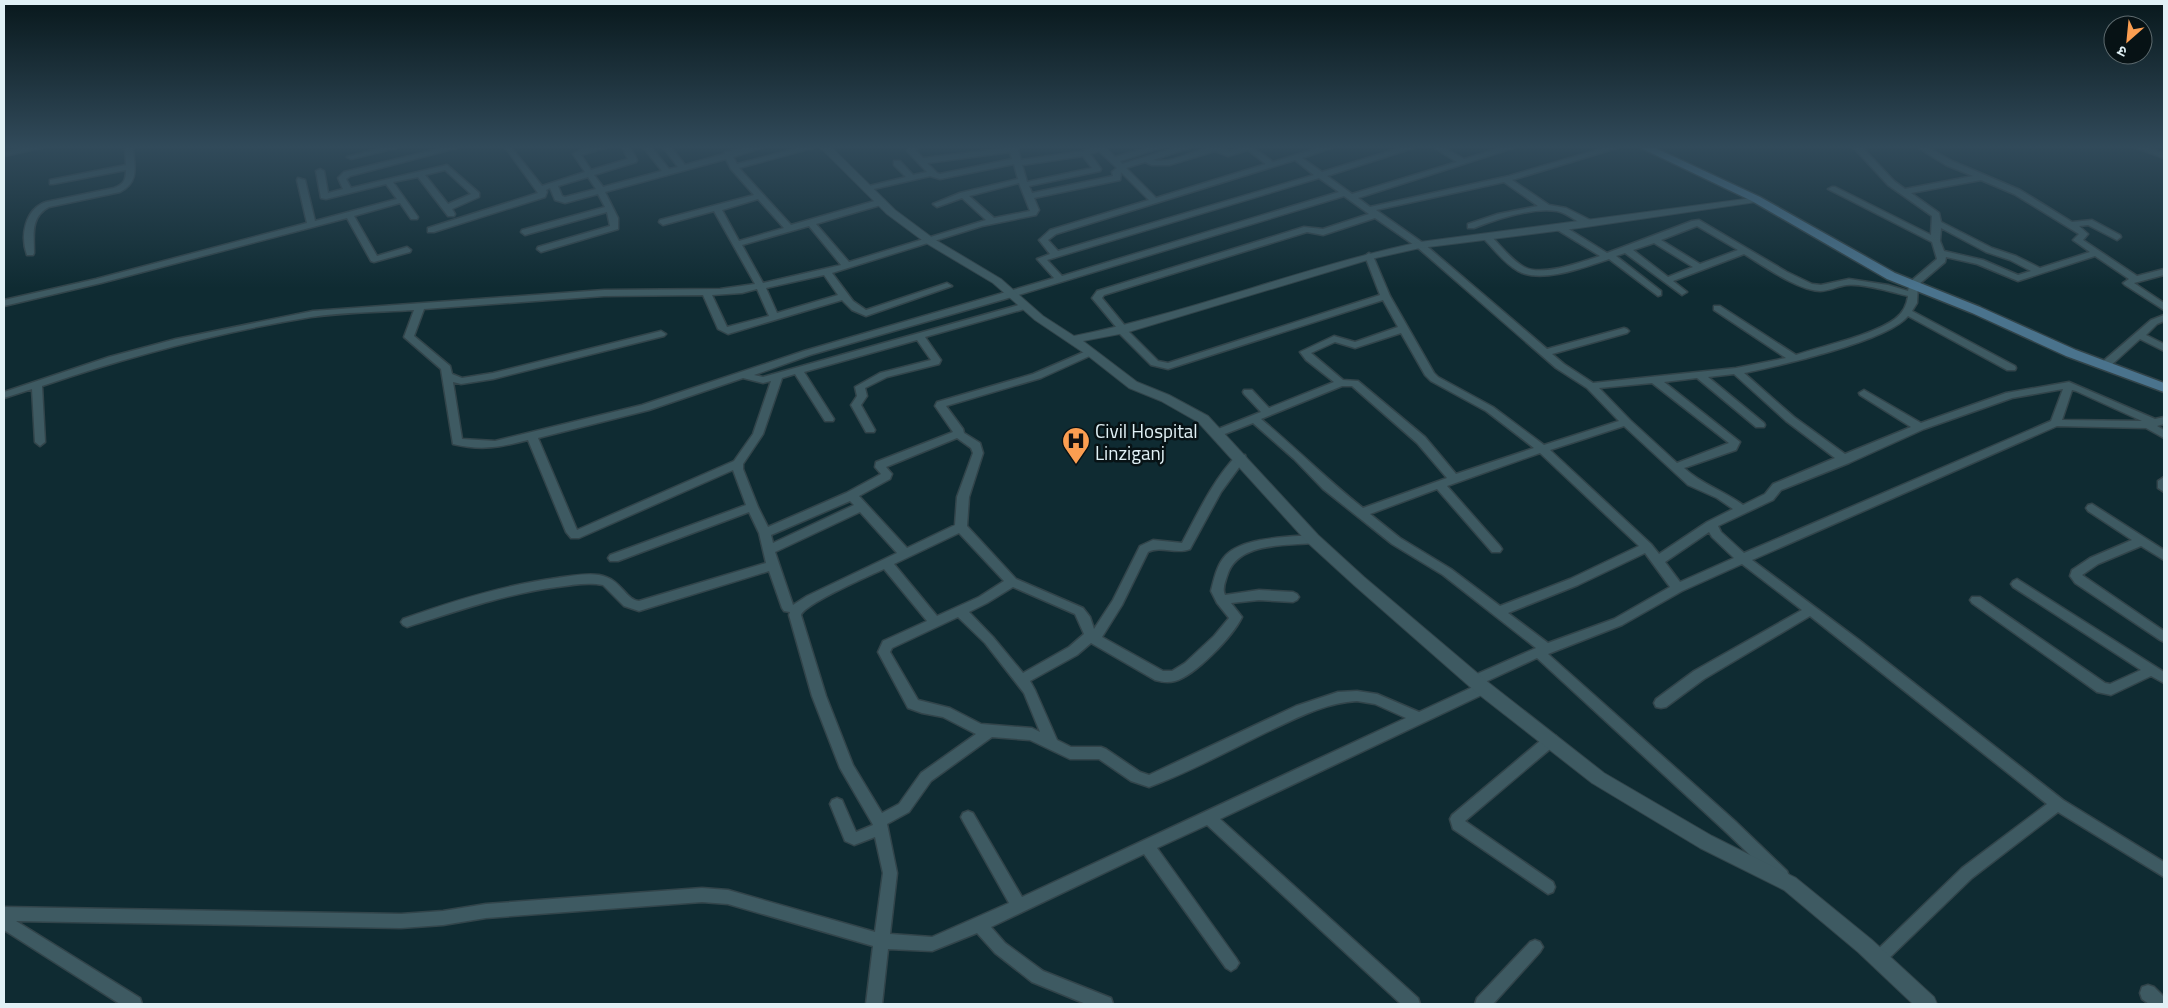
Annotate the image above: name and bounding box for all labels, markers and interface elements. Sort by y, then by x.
north arrow [2103,15,2153,65]
text: उ [2113,40,2130,63]
place label: Civil Hospital Linziganj [1095,416,1198,467]
hospital icon: Civil Hospital Linziganj [1061,426,1091,465]

